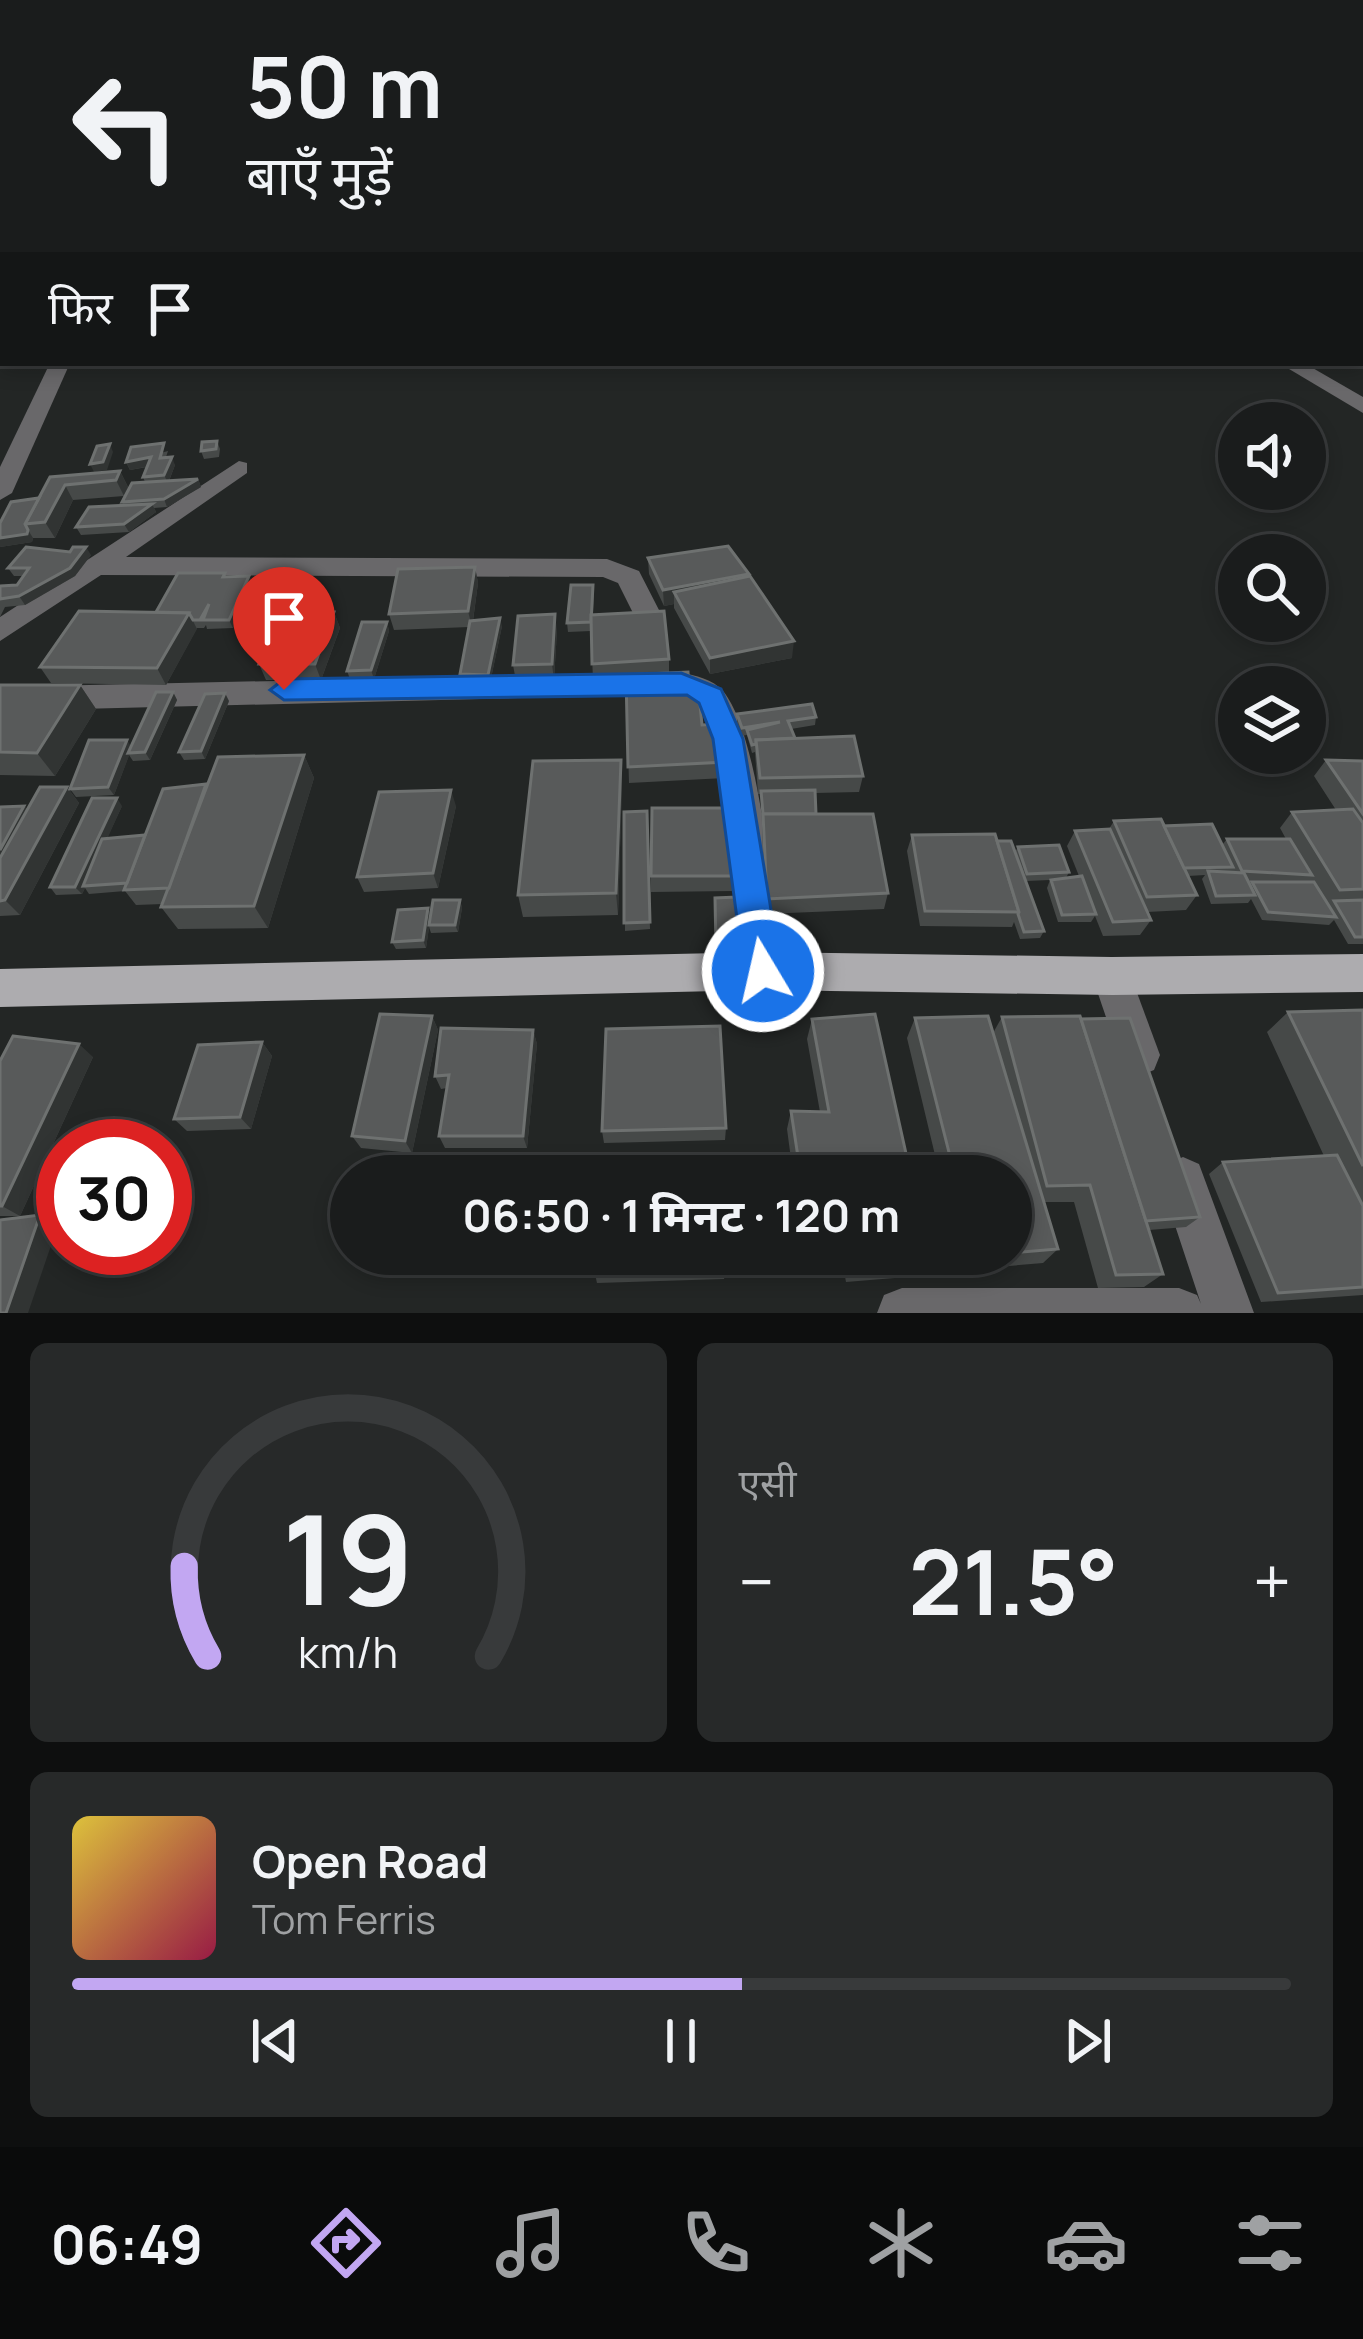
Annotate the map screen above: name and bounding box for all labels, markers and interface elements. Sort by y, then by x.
text: 50 m [246,28,443,143]
icon: left [48,48,204,204]
text: बाएँ मुड़ें [246,137,393,211]
text: फिर [48,276,113,338]
icon: arrive [137,276,203,342]
map controls [1218,402,1326,774]
button: sound [1218,402,1326,510]
button: search [1218,534,1326,642]
pin [233,567,335,690]
icon: arrive [251,585,317,651]
button: layers [1218,666,1326,774]
position arrow [700,908,826,1034]
speed limit sign: 30 [36,1119,192,1275]
text: 06:50 · 1 मिनट · 120 m [462,1184,900,1246]
text: एसी [739,1455,797,1509]
text: 19 [282,1472,414,1642]
text: 21.5° [909,1519,1119,1642]
text: − [739,1536,774,1626]
text: + [1253,1536,1291,1626]
text: km/h [298,1621,398,1680]
text: Open Road [252,1830,488,1892]
text: Tom Ferris [252,1892,436,1946]
icon: previous [242,2008,308,2074]
icon: pause [648,2008,714,2074]
icon: next [1055,2008,1121,2074]
icon: directions [304,2201,388,2285]
icon: music [489,2201,573,2285]
icon: phone [674,2201,758,2285]
icon: climate [859,2201,943,2285]
icon: car [1044,2201,1128,2285]
icon: filters [1228,2201,1312,2285]
text: 06:49 [50,2206,203,2280]

